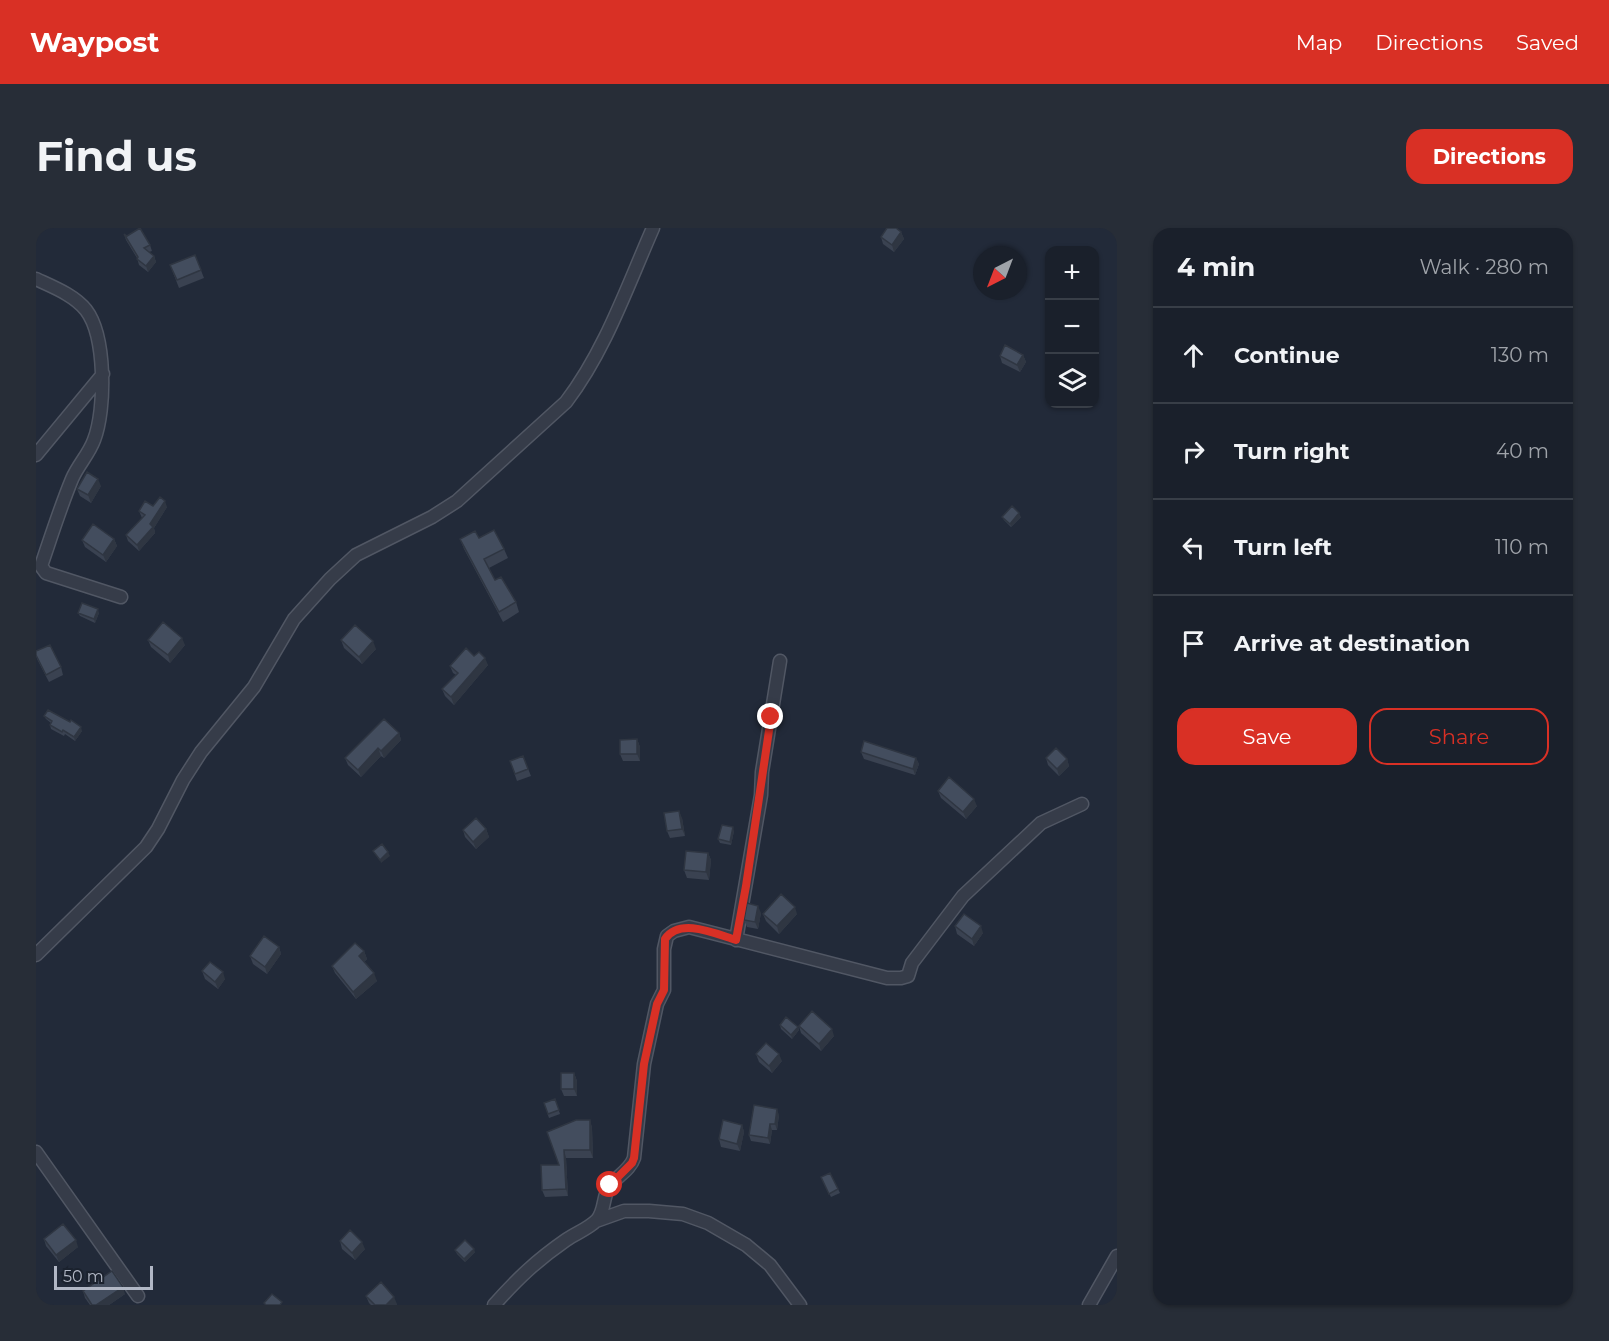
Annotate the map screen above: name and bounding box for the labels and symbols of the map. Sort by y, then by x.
north arrow [973,246,1027,300]
route end [757,703,783,729]
route start [596,1171,622,1197]
scale bar [54,1263,153,1290]

